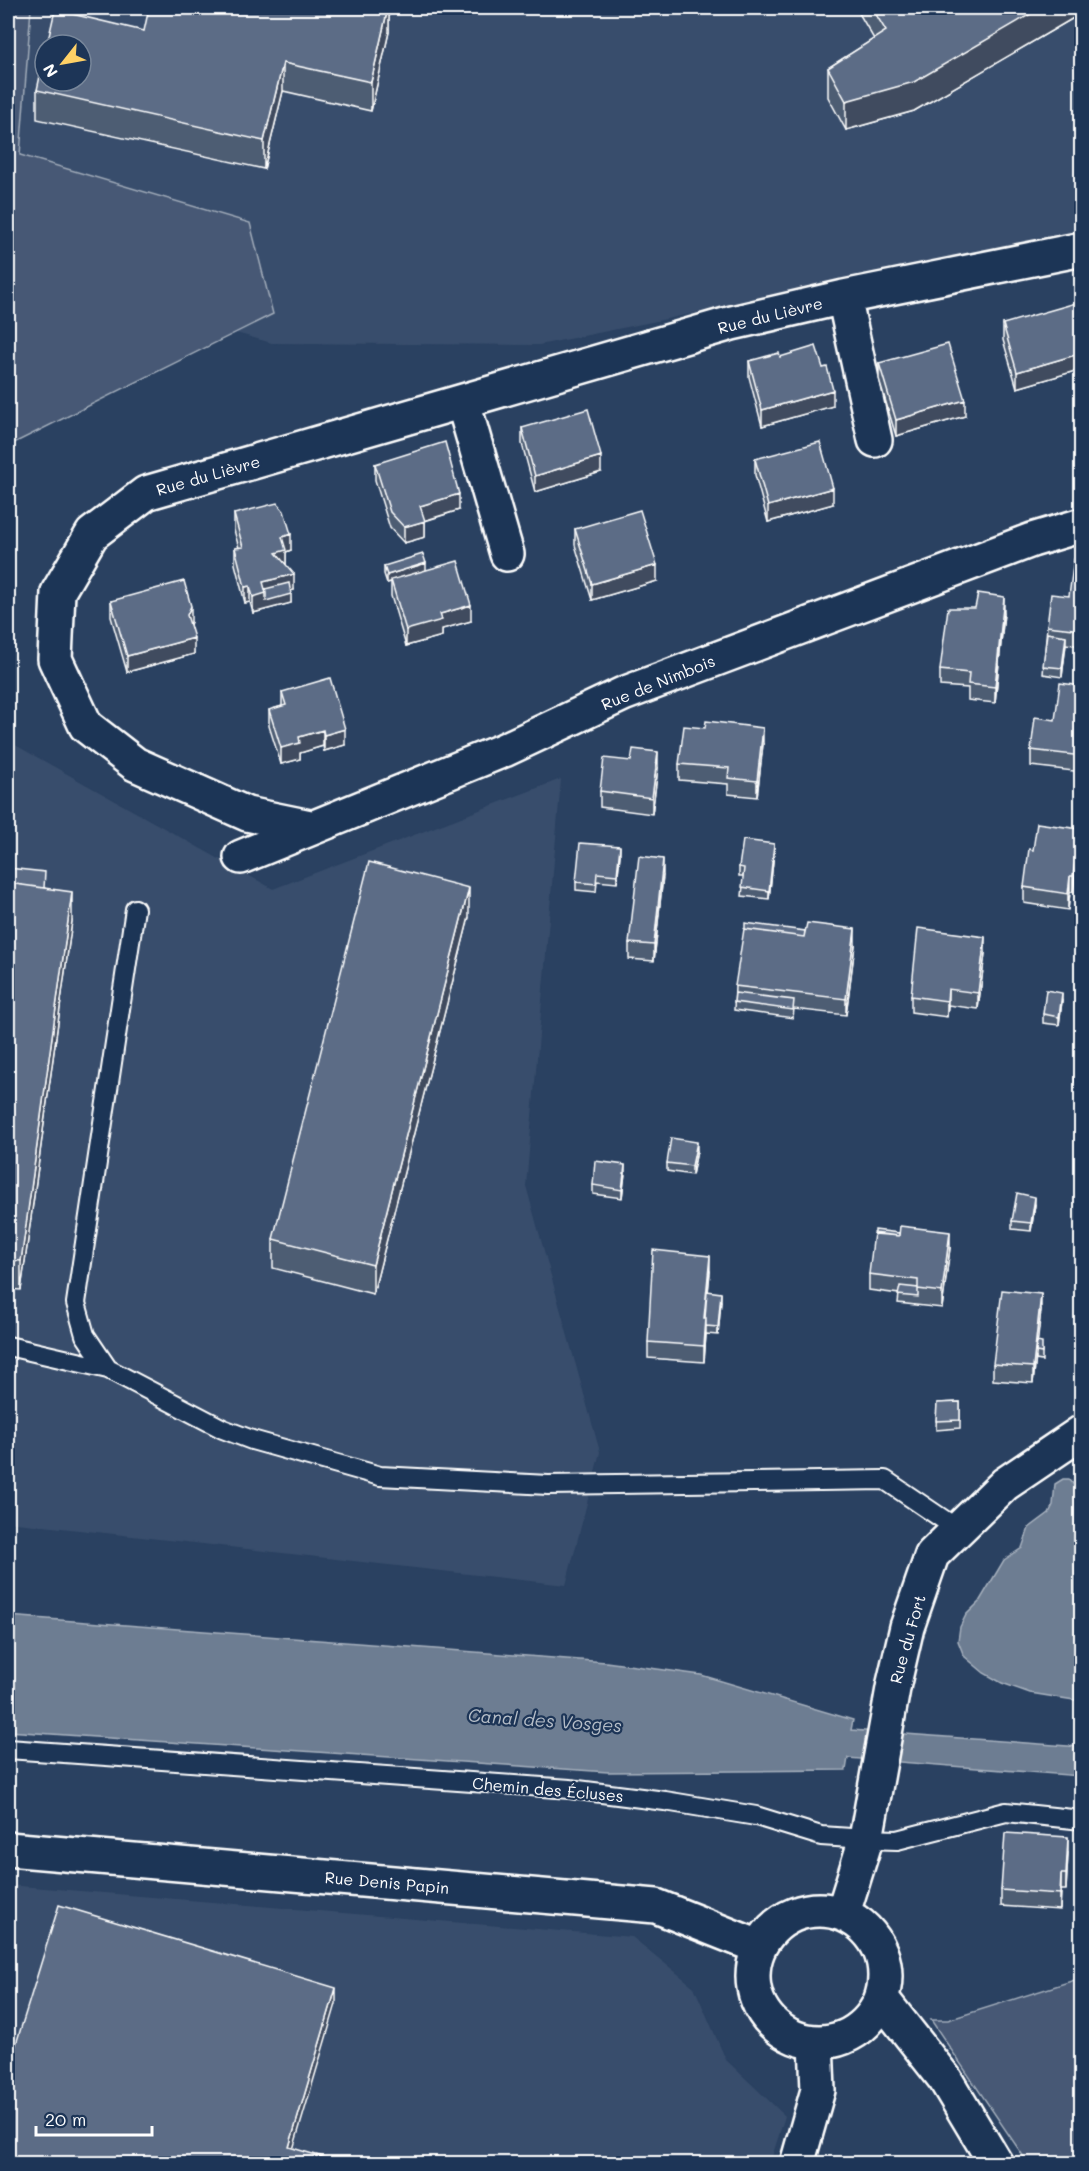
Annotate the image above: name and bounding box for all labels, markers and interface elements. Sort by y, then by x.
north arrow [33,33,93,93]
text: N [38,60,62,82]
street label: Rue du Lièvre [715,292,825,338]
street label: Rue du Lièvre [154,450,262,500]
street label: Rue de Nimbois [598,650,718,714]
street label: Rue du Fort [884,1592,930,1686]
water label: Canal des Vosges [467,1703,623,1737]
street label: Chemin des Écluses [472,1772,624,1806]
street label: Rue Denis Papin [324,1866,450,1898]
scale bar [36,2099,152,2137]
text: 20 m [45,2107,86,2131]

